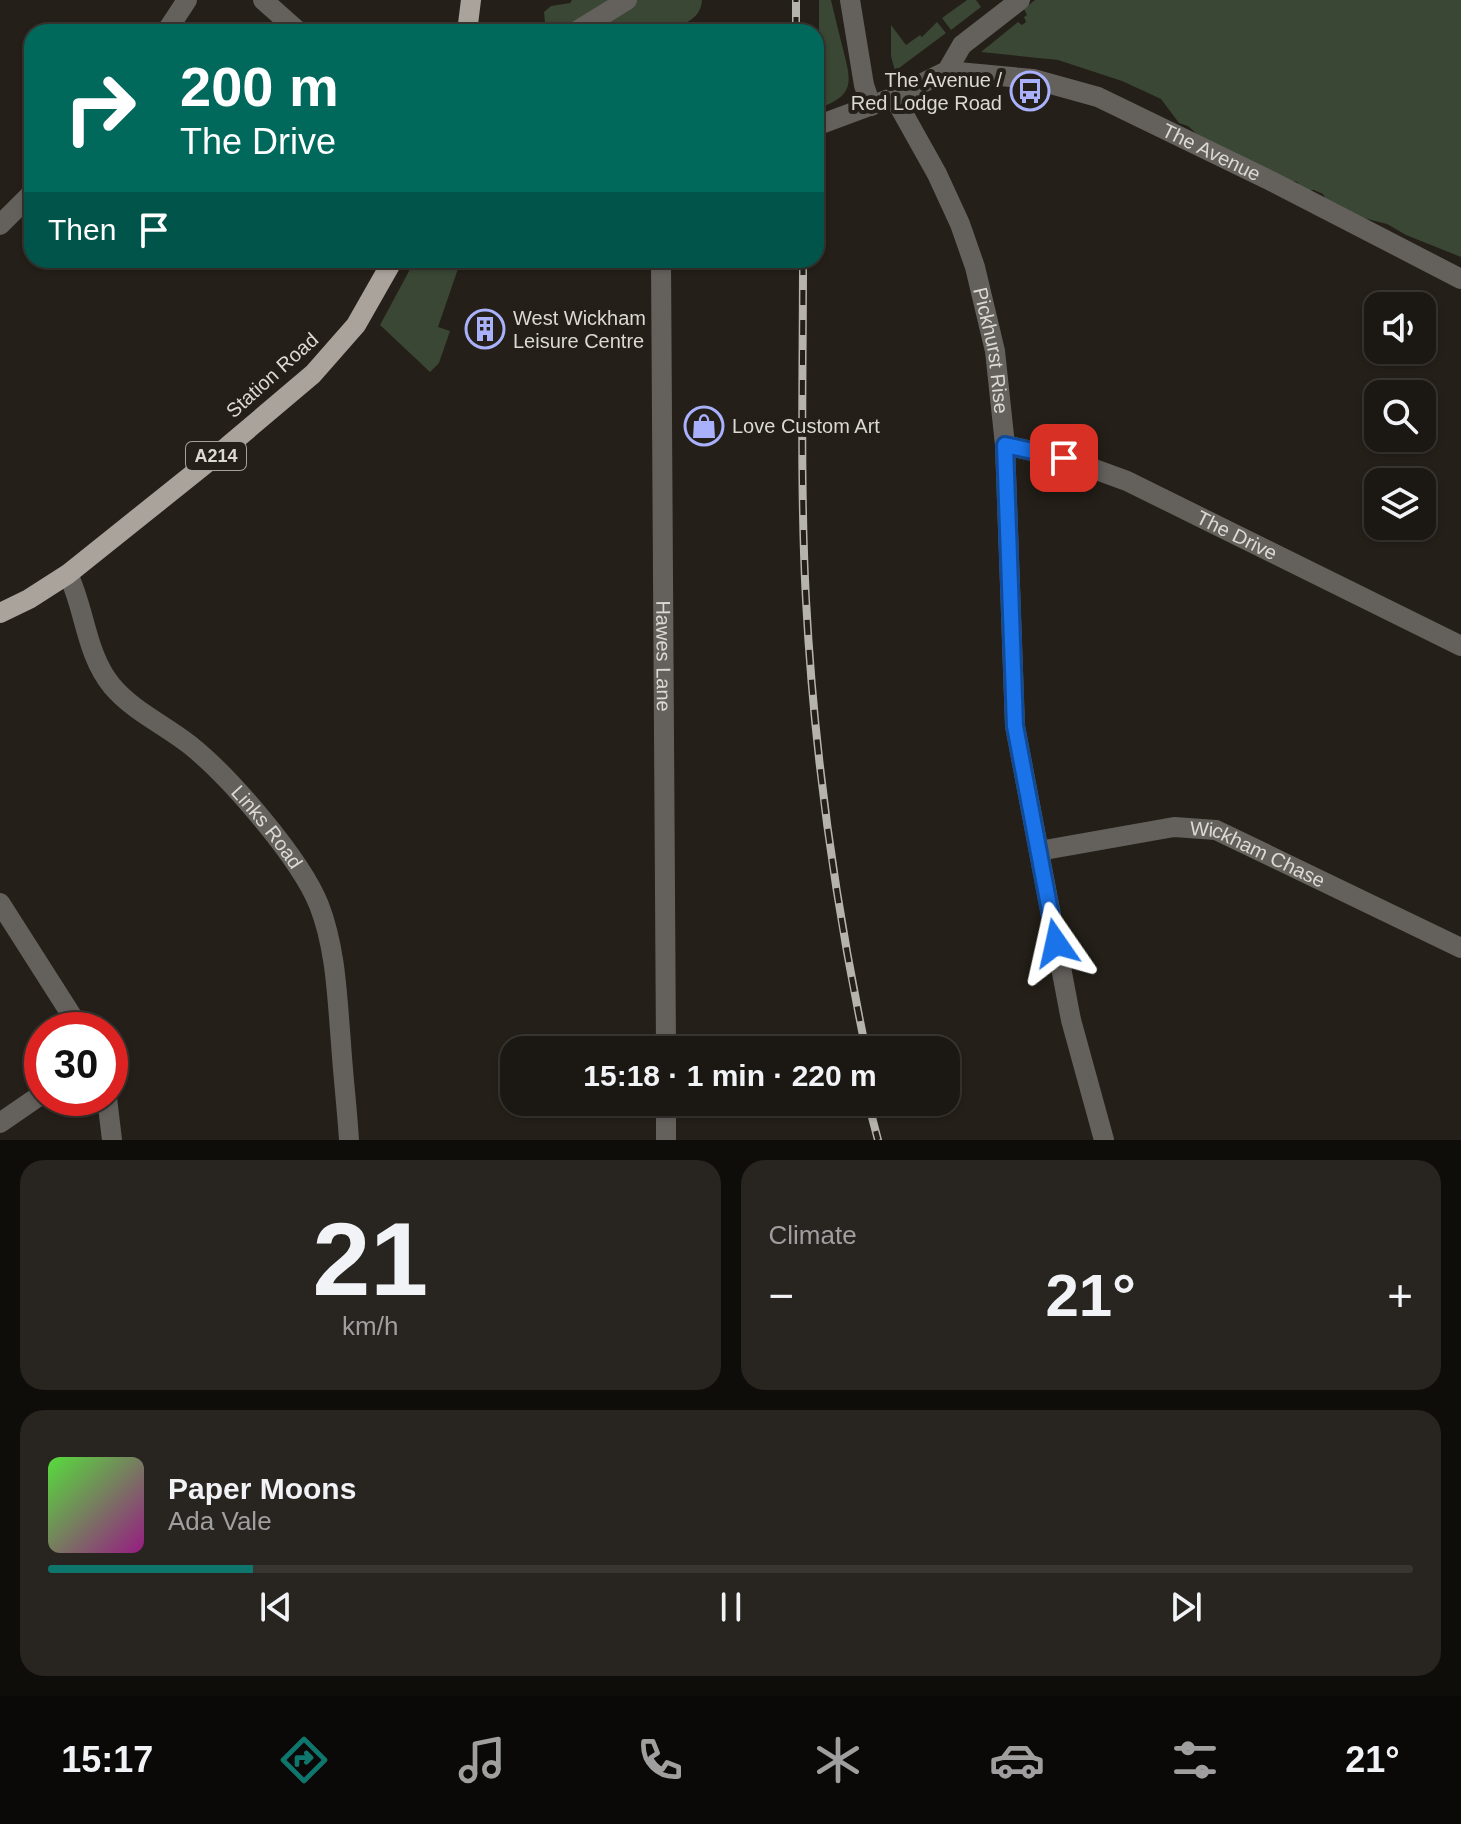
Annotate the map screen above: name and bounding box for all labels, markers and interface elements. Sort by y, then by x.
text: 200 m [180,55,339,118]
icon: right [48,56,152,160]
place label: The Avenue / Red Lodge Road [851,69,1002,114]
bus stop icon: The Avenue / Red Lodge Road [1009,70,1051,112]
street label: The Avenue [1159,119,1264,185]
text: The Drive [180,121,336,162]
icon: arrive [132,208,176,252]
text: Then [48,213,116,246]
street label: Pickhurst Rise [969,285,1013,415]
map controls [1364,292,1436,540]
button: sound [1364,292,1436,364]
place label: West Wickham Leisure Centre [513,307,646,352]
building icon: West Wickham Leisure Centre [464,308,506,350]
street label: Station Road [222,328,322,422]
button: search [1364,380,1436,452]
shop icon: Love Custom Art [683,405,725,447]
place label: Love Custom Art [732,415,880,437]
pin [1030,424,1098,492]
icon: arrive [1042,436,1086,480]
road number: A214 [186,442,246,470]
button: layers [1364,468,1436,540]
street label: The Drive [1193,506,1281,564]
street label: Hawes Lane [652,600,675,712]
street label: Links Road [227,781,307,873]
street label: Wickham Chase [1189,817,1329,892]
position arrow [1014,901,1098,985]
speed limit sign: 30 [24,1012,128,1116]
text: 15:18 · 1 min · 220 m [583,1059,877,1092]
text: 21 [312,1201,428,1317]
text: Climate [769,1220,857,1250]
text: 21° [1045,1262,1136,1329]
text: − [769,1271,794,1320]
text: + [1387,1271,1413,1320]
text: km/h [342,1311,398,1341]
text: Paper Moons [168,1472,356,1505]
text: Ada Vale [168,1506,272,1536]
icon: previous [254,1585,298,1629]
icon: pause [709,1585,753,1629]
icon: next [1164,1585,1208,1629]
icon: directions [276,1732,332,1788]
icon: music [454,1732,510,1788]
icon: phone [632,1732,688,1788]
icon: climate [810,1732,866,1788]
icon: car [989,1732,1045,1788]
icon: filters [1167,1732,1223,1788]
text: 15:17 [61,1739,153,1780]
text: 21° [1345,1739,1400,1780]

